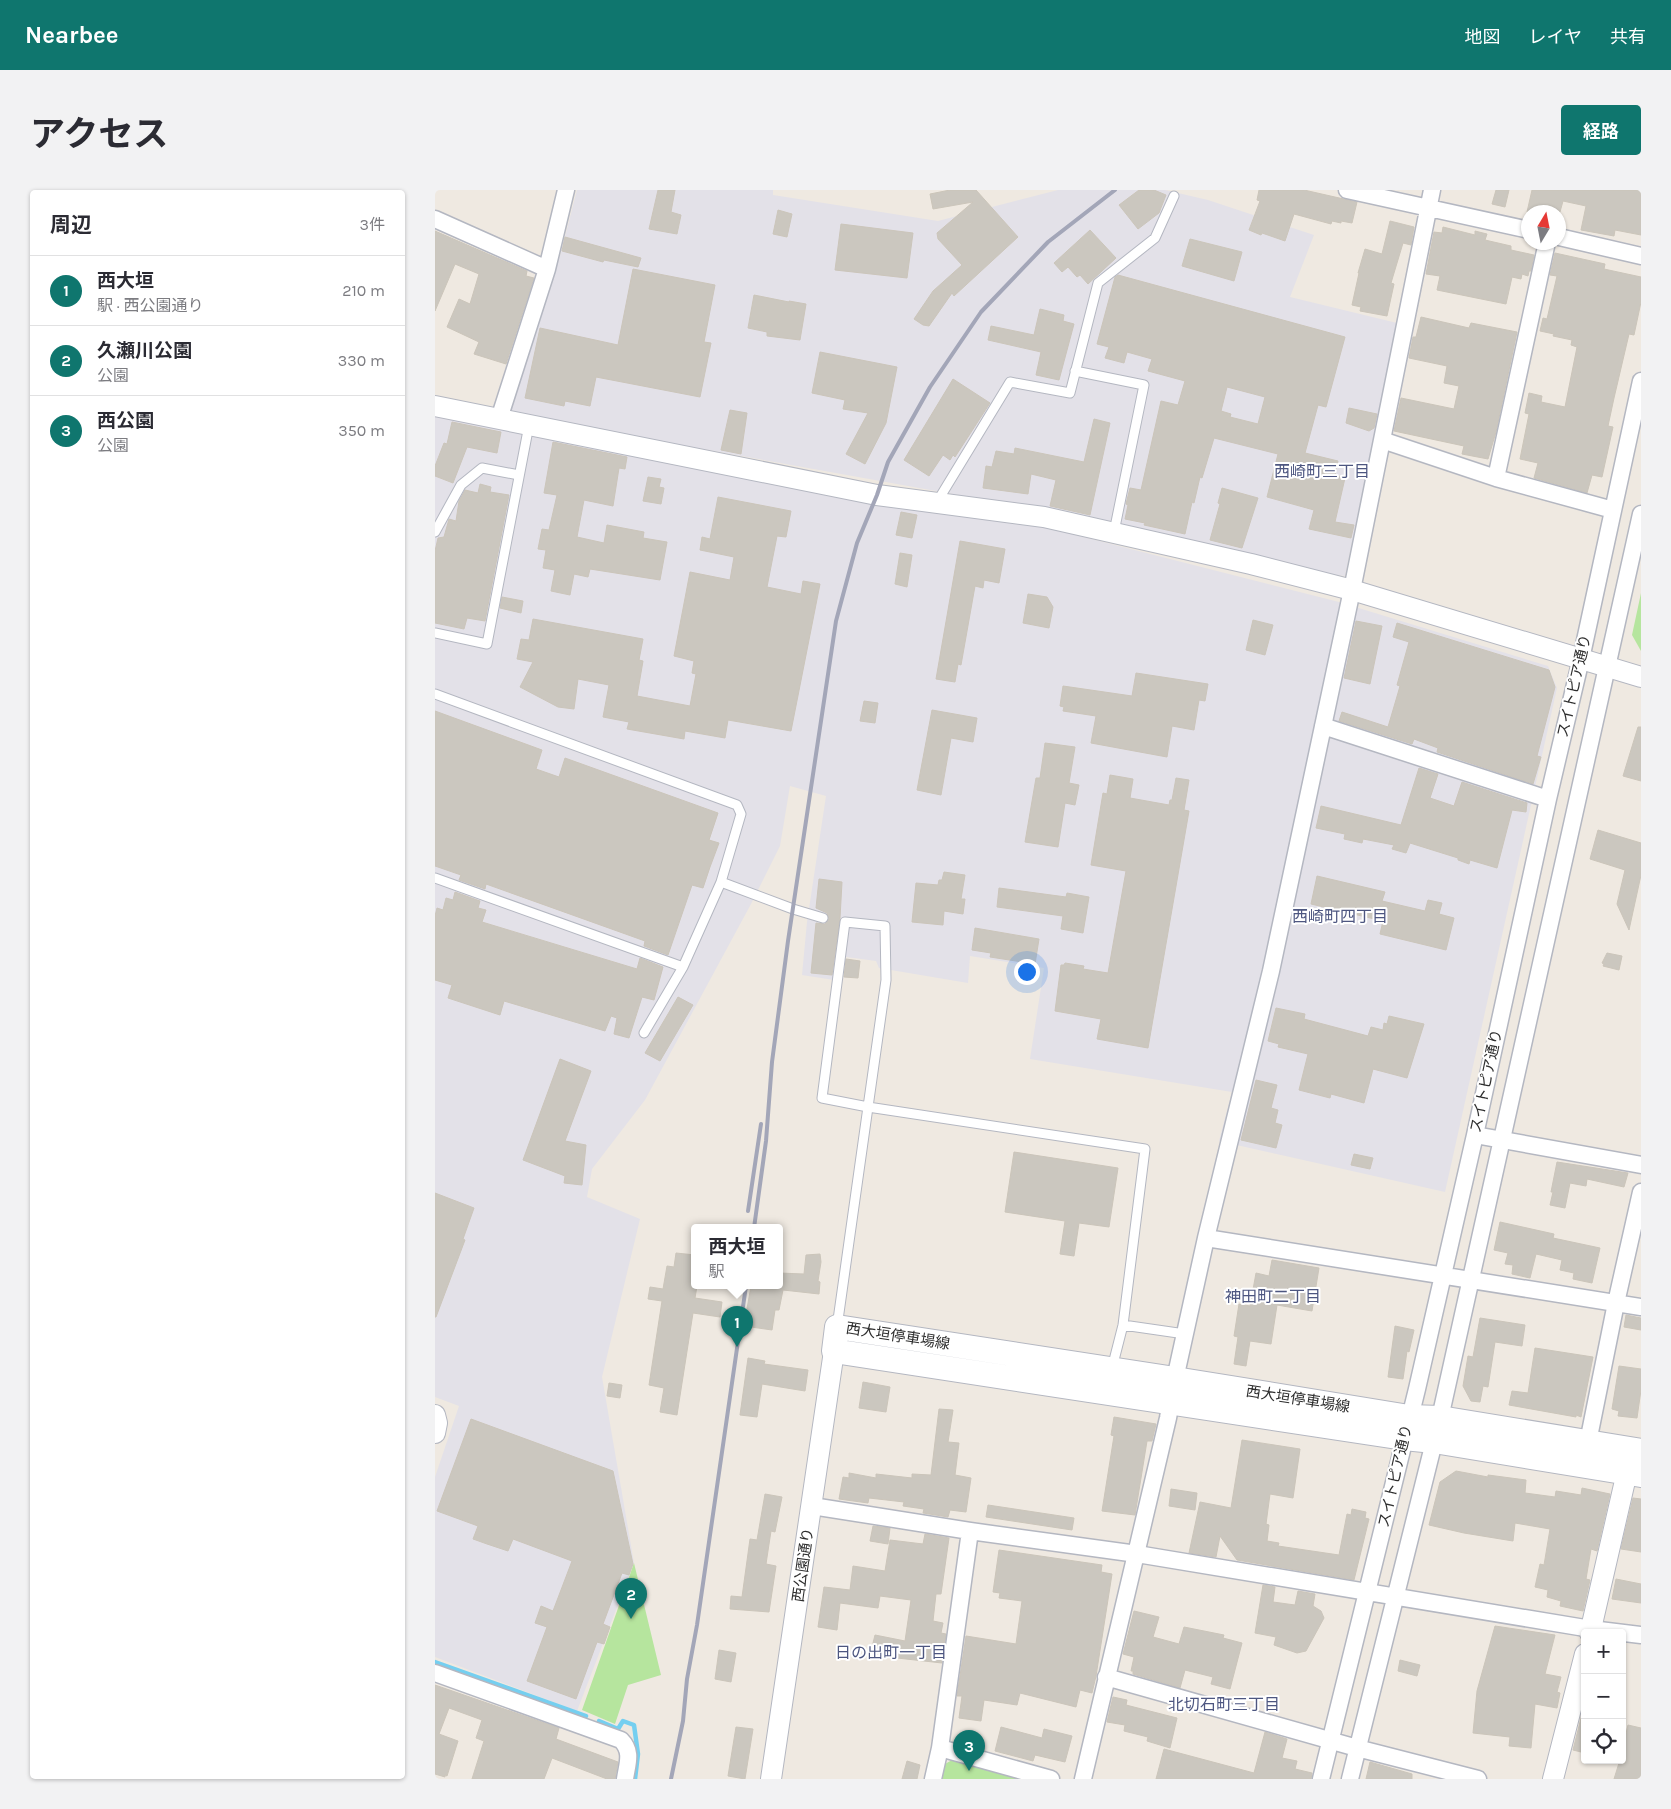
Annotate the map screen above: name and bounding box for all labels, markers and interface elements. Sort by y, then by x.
text: Nearbee [25,21,119,49]
text: 地図 [1465,26,1501,48]
text: レイヤ [1529,26,1582,48]
text: 共有 [1610,26,1646,48]
button: 経路 [1561,105,1641,155]
text: アクセス [30,114,168,155]
north arrow [1521,205,1566,250]
text: 周辺 [50,213,92,237]
text: 3件 [360,215,385,234]
text: 西大垣 [97,270,154,292]
text: 1 [63,281,69,300]
text: 210 m [342,281,385,300]
text: 駅 · 西公園通り [97,296,203,315]
text: 久瀬川公園 [97,340,192,362]
text: 2 [61,351,71,370]
text: 330 m [338,351,385,370]
text: 公園 [97,366,129,385]
text: 西公園 [97,410,154,432]
text: 3 [61,421,71,440]
text: 350 m [338,421,385,440]
text: 公園 [97,436,129,455]
district label: 西崎町三丁目 [1274,462,1370,481]
street label: スイトピア通り [1553,633,1595,739]
district label: 西崎町四丁目 [1292,907,1388,926]
your location [1014,959,1040,985]
street label: スイトピア通り [1466,1028,1506,1134]
popup [691,1224,783,1289]
text: 西大垣 [708,1236,766,1258]
text: 駅 [708,1262,725,1281]
district label: 神田町二丁目 [1225,1287,1321,1306]
pin: 1 [721,1306,753,1347]
street label: 西大垣停車場線 [845,1319,951,1353]
street label: 西大垣停車場線 [1245,1382,1351,1416]
street label: スイトピア通り [1374,1423,1416,1529]
street label: 西公園通り [789,1527,817,1603]
pin: 2 [615,1578,647,1619]
map controls [1581,1629,1626,1764]
button: + [1581,1629,1626,1674]
district label: 日の出町一丁目 [835,1643,947,1662]
button: − [1581,1674,1626,1719]
district label: 北切石町三丁目 [1168,1695,1280,1714]
button: locate [1581,1719,1626,1764]
pin: 3 [953,1730,985,1771]

